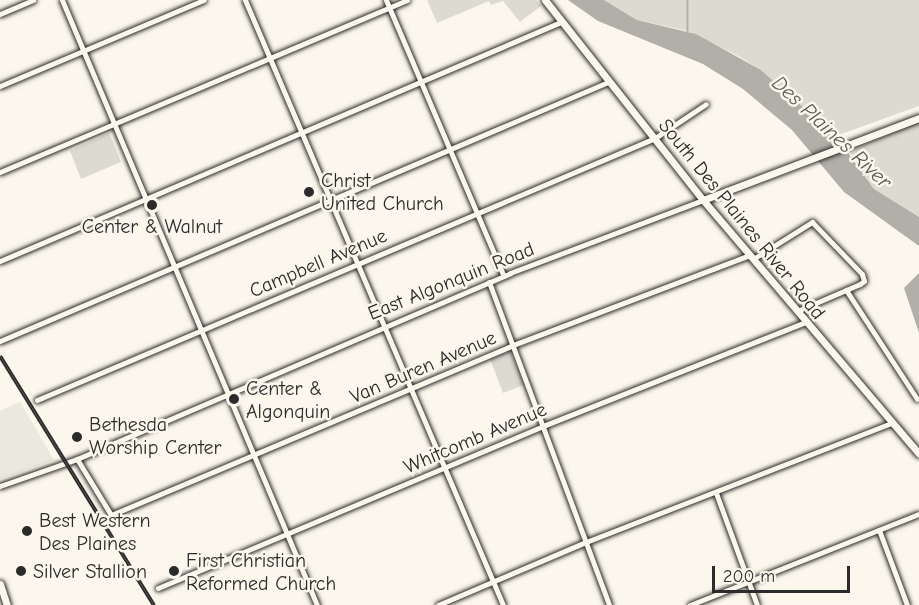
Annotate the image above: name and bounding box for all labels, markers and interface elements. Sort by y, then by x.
water label: Des Plaines River [767,70,897,194]
street label: South Des Plaines River Road [654,114,830,324]
place label: Christ United Church [321,168,444,215]
marker: Christ United Church [302,185,316,199]
marker: Center & Walnut [145,198,159,212]
place label: Center & Walnut [82,214,222,238]
street label: Campbell Avenue [246,223,390,303]
street label: East Algonquin Road [364,237,538,325]
street label: Van Buren Avenue [346,325,500,409]
place label: Center & Algonquin [246,376,330,423]
marker: Center & Algonquin [227,392,241,406]
street label: Whitcomb Avenue [400,397,550,479]
place label: Bethesda Worship Center [89,413,221,460]
marker: Bethesda Worship Center [70,430,84,444]
place label: Best Western Des Plaines [39,508,151,555]
marker: Best Western Des Plaines [20,524,34,538]
place label: First Christian Reformed Church [186,548,336,595]
scale bar [715,554,853,592]
place label: Silver Stallion [33,559,147,583]
marker: Silver Stallion [14,564,28,578]
marker: First Christian Reformed Church [167,564,181,578]
text: 200 m [723,566,775,587]

